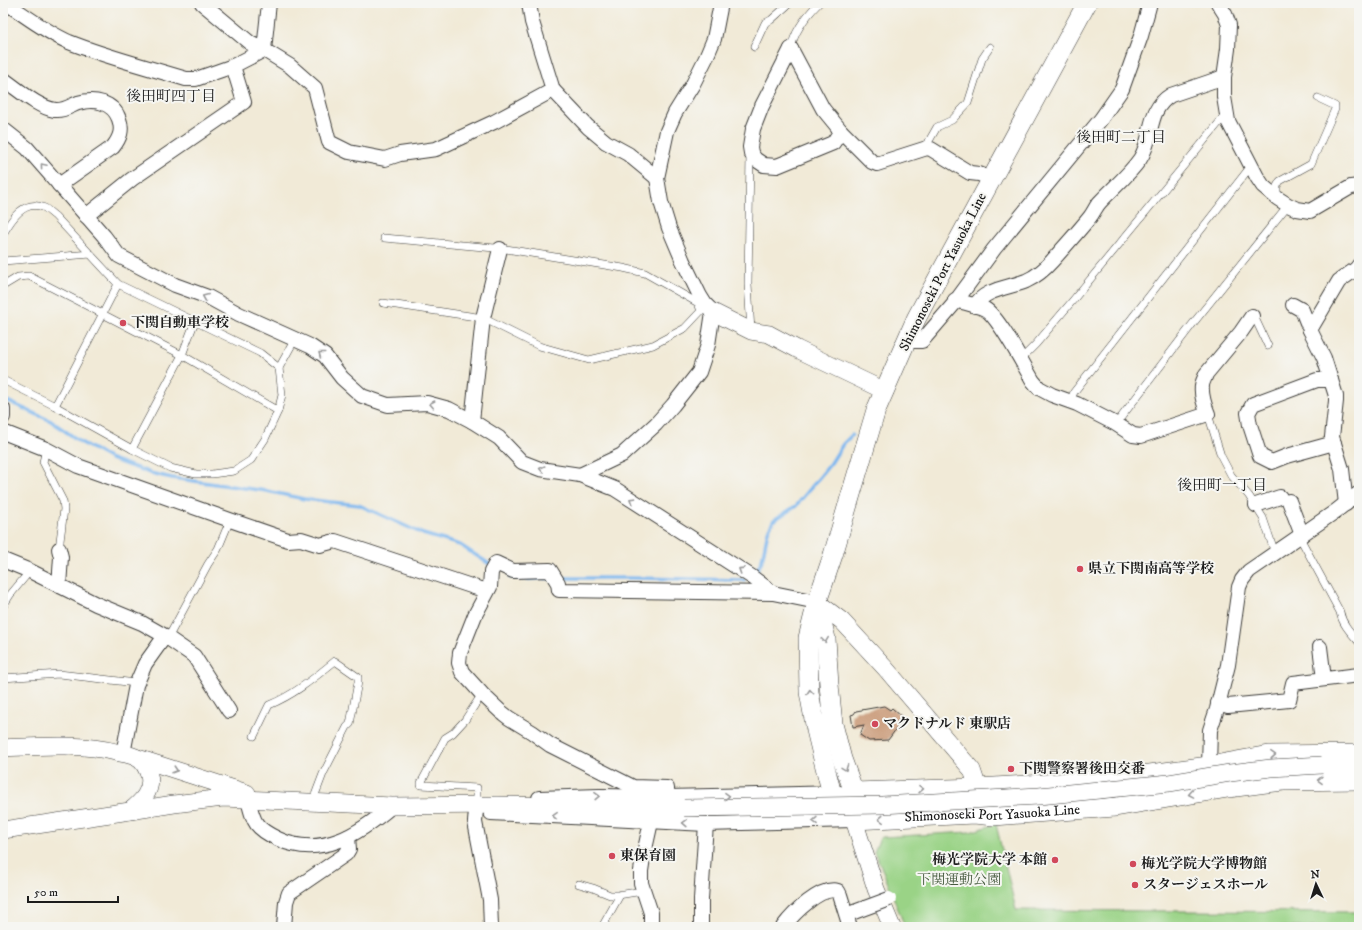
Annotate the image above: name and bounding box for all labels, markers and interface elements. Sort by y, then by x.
district label: 後田町四丁目 [126,87,216,106]
district label: 後田町二丁目 [1076,128,1166,147]
one-way arrow [40,163,47,170]
street label: Shimonoseki Port Yasuoka Line [895,189,991,354]
one-way arrow [202,293,209,301]
place label: 下関自動車学校 [131,314,229,332]
marker: 下関自動車学校 [118,318,128,328]
one-way arrow [319,352,326,359]
one-way arrow [428,401,435,409]
one-way arrow [539,465,545,473]
district label: 後田町一丁目 [1177,476,1267,495]
one-way arrow [629,497,636,504]
place label: 県立下関南高等学校 [1088,560,1214,578]
marker: 県立下関南高等学校 [1075,564,1085,574]
one-way arrow [738,567,745,575]
one-way arrow [820,637,829,643]
one-way arrow [805,689,814,695]
place label: マクドナルド 東駅店 [883,715,1011,733]
marker: マクドナルド 東駅店 [870,719,880,729]
one-way arrow [1270,751,1276,759]
place label: 下関警察署後田交番 [1019,760,1145,778]
one-way arrow [841,764,849,771]
marker: 下関警察署後田交番 [1006,764,1016,774]
one-way arrow [172,766,179,774]
one-way arrow [1317,776,1323,785]
one-way arrow [918,785,924,794]
one-way arrow [1188,790,1194,798]
one-way arrow [594,792,600,800]
one-way arrow [724,792,730,800]
street label: Shimonoseki Port Yasuoka Line [904,801,1081,826]
one-way arrow [552,812,558,821]
one-way arrow [878,815,884,823]
one-way arrow [812,817,818,825]
one-way arrow [682,819,688,827]
place label: 東保育園 [620,847,676,865]
marker: 東保育園 [607,851,617,861]
place label: 梅光学院大学 本館 [932,851,1047,869]
marker: 梅光学院大学 本館 [1050,855,1060,865]
place label: 梅光学院大学博物館 [1141,855,1267,873]
marker: 梅光学院大学博物館 [1128,859,1138,869]
north arrow [1296,864,1336,904]
text: N [1310,868,1320,882]
park label: 下関運動公園 [917,871,1001,889]
place label: スタージェスホール [1143,876,1268,894]
scale bar [28,878,118,904]
marker: スタージェスホール [1130,880,1140,890]
text: 50 m [34,885,58,900]

